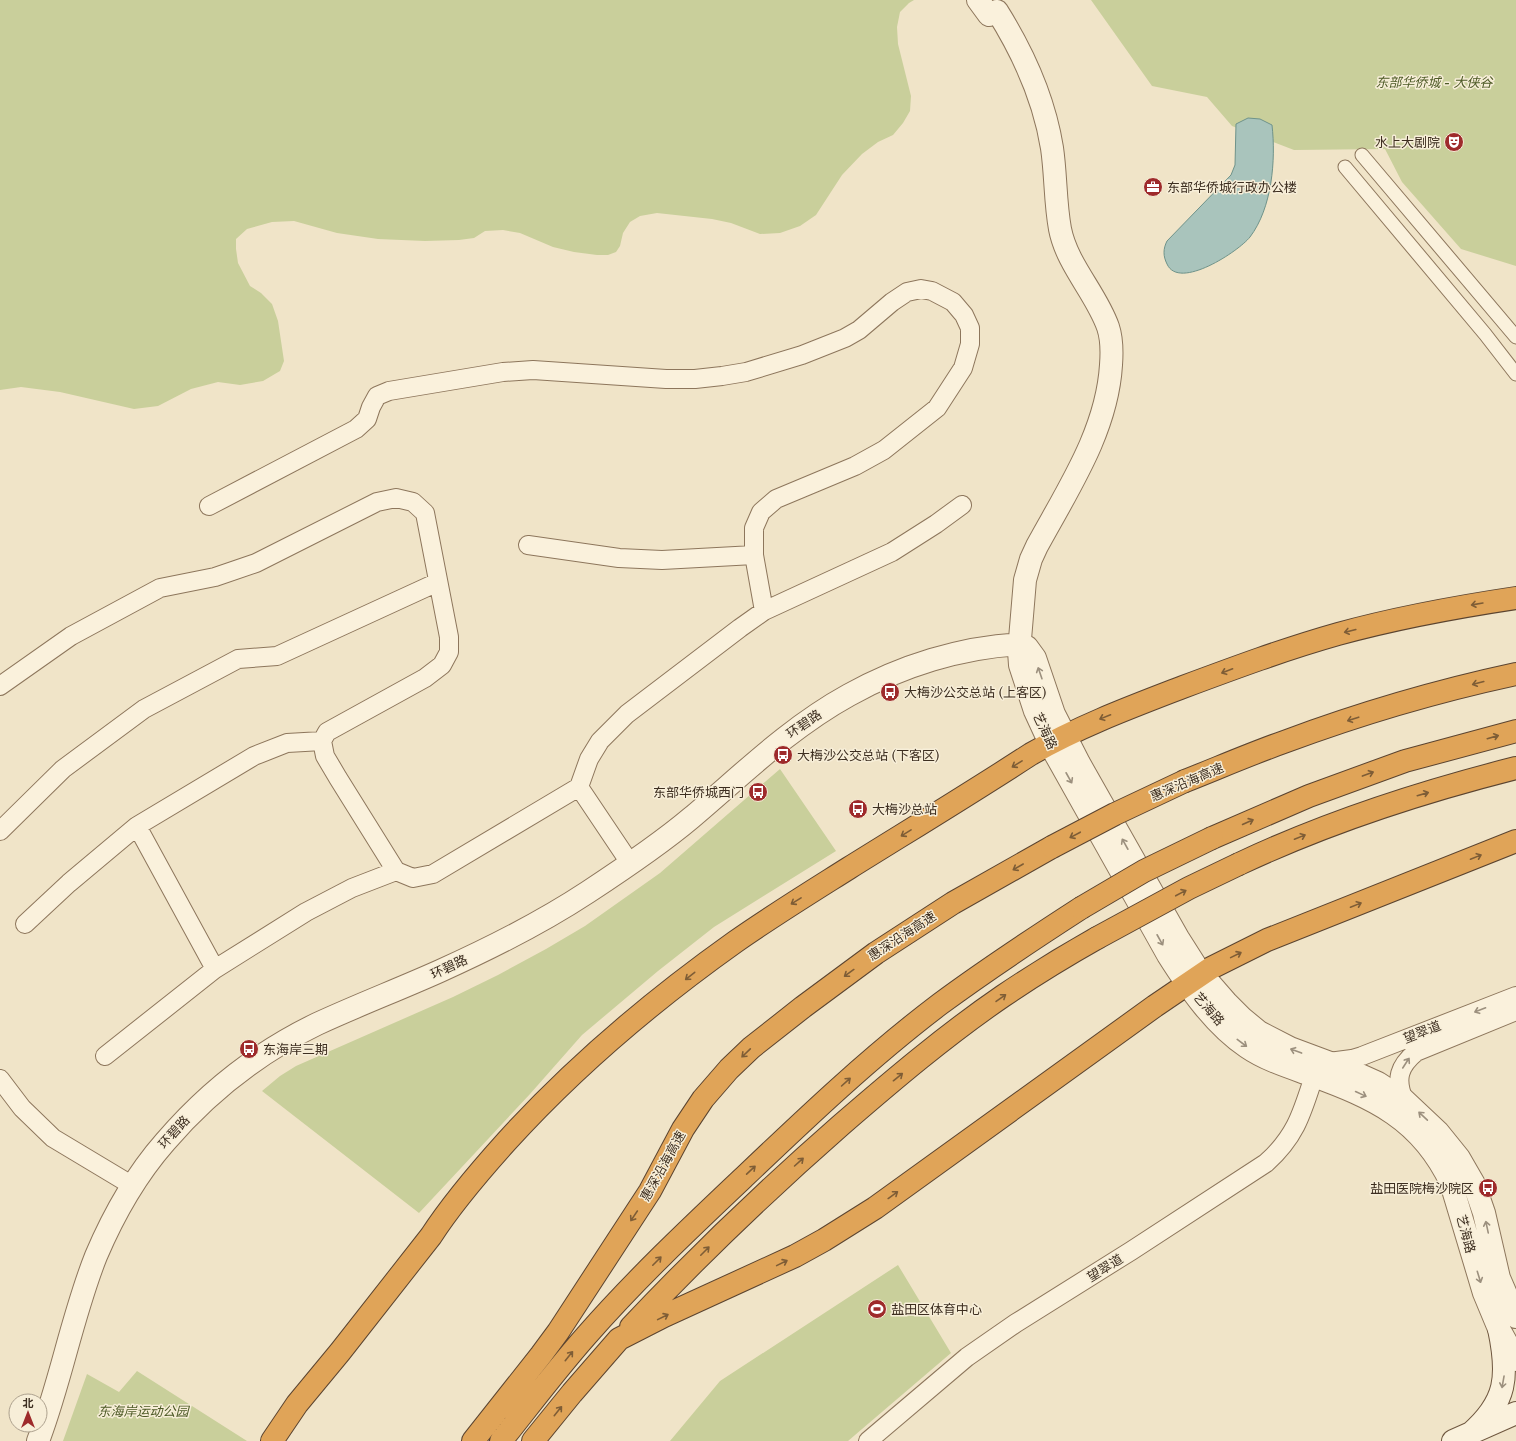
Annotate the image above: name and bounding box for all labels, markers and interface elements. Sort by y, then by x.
park label: 东部华侨城 - 大侠谷 [1375,74,1494,91]
theatre icon: 水上大剧院 [1443,131,1465,153]
place label: 水上大剧院 [1375,134,1440,151]
office icon: 东部华侨城行政办公楼 [1142,176,1164,198]
place label: 东部华侨城行政办公楼 [1167,179,1297,196]
one-way arrow [1471,600,1484,608]
one-way arrow [1344,628,1357,635]
one-way arrow [1221,667,1233,675]
one-way arrow [1036,668,1044,680]
one-way arrow [1472,680,1485,687]
bus stop icon: 大梅沙公交总站 (上客区) [879,681,901,703]
place label: 大梅沙公交总站 (上客区) [904,684,1046,701]
street label: 环碧路 [783,706,825,742]
street label: 艺海路 [1029,710,1061,752]
one-way arrow [1100,714,1112,721]
one-way arrow [1347,715,1359,723]
one-way arrow [1486,733,1499,740]
bus stop icon: 大梅沙公交总站 (下客区) [772,744,794,766]
place label: 大梅沙公交总站 (下客区) [797,747,939,764]
street label: 惠深沿海高速 [1148,759,1226,805]
one-way arrow [1011,760,1023,768]
one-way arrow [1362,770,1374,778]
one-way arrow [1065,772,1073,784]
bus stop icon: 东部华侨城西门 [747,781,769,803]
place label: 东部华侨城西门 [653,784,744,801]
one-way arrow [1416,789,1429,797]
bus stop icon: 大梅沙总站 [847,798,869,820]
place label: 大梅沙总站 [872,801,937,818]
one-way arrow [1241,818,1253,825]
one-way arrow [900,829,912,837]
one-way arrow [1069,832,1081,840]
one-way arrow [1294,832,1306,840]
one-way arrow [1120,838,1128,850]
one-way arrow [1470,852,1482,860]
one-way arrow [1012,863,1024,871]
one-way arrow [1175,888,1187,896]
one-way arrow [790,898,802,906]
one-way arrow [1349,900,1361,908]
street label: 惠深沿海高速 [865,908,939,964]
one-way arrow [1156,934,1164,946]
street label: 环碧路 [428,951,470,983]
one-way arrow [1230,951,1242,958]
one-way arrow [843,969,854,977]
one-way arrow [684,971,695,980]
street label: 艺海路 [1190,989,1228,1029]
one-way arrow [995,994,1006,1002]
one-way arrow [1474,1006,1486,1014]
street label: 望翠道 [1401,1017,1443,1047]
bus stop icon: 东海岸三期 [238,1038,260,1060]
one-way arrow [1236,1039,1247,1047]
place label: 东海岸三期 [263,1041,328,1058]
one-way arrow [1291,1046,1303,1054]
one-way arrow [741,1048,751,1057]
one-way arrow [1401,1058,1410,1069]
one-way arrow [892,1072,903,1081]
one-way arrow [841,1078,852,1087]
one-way arrow [1354,1091,1366,1098]
one-way arrow [1418,1111,1428,1121]
street label: 环碧路 [155,1112,193,1152]
street label: 惠深沿海高速 [637,1128,689,1204]
one-way arrow [794,1157,805,1166]
one-way arrow [745,1166,755,1175]
bus stop icon: 盐田医院梅沙院区 [1477,1177,1499,1199]
place label: 盐田医院梅沙院区 [1370,1180,1474,1197]
one-way arrow [887,1191,898,1200]
one-way arrow [629,1211,638,1222]
street label: 艺海路 [1453,1213,1479,1255]
one-way arrow [1482,1221,1490,1234]
one-way arrow [700,1246,710,1256]
street label: 望翠道 [1084,1250,1126,1286]
one-way arrow [652,1256,662,1266]
one-way arrow [775,1259,787,1266]
one-way arrow [1476,1271,1483,1284]
sports icon: 盐田区体育中心 [866,1298,888,1320]
place label: 盐田区体育中心 [891,1301,982,1318]
one-way arrow [657,1313,669,1320]
one-way arrow [565,1351,574,1362]
one-way arrow [1499,1375,1507,1388]
north arrow [8,1393,48,1433]
text: 北 [23,1396,34,1410]
park label: 东海岸运动公园 [97,1403,190,1420]
one-way arrow [553,1405,562,1416]

